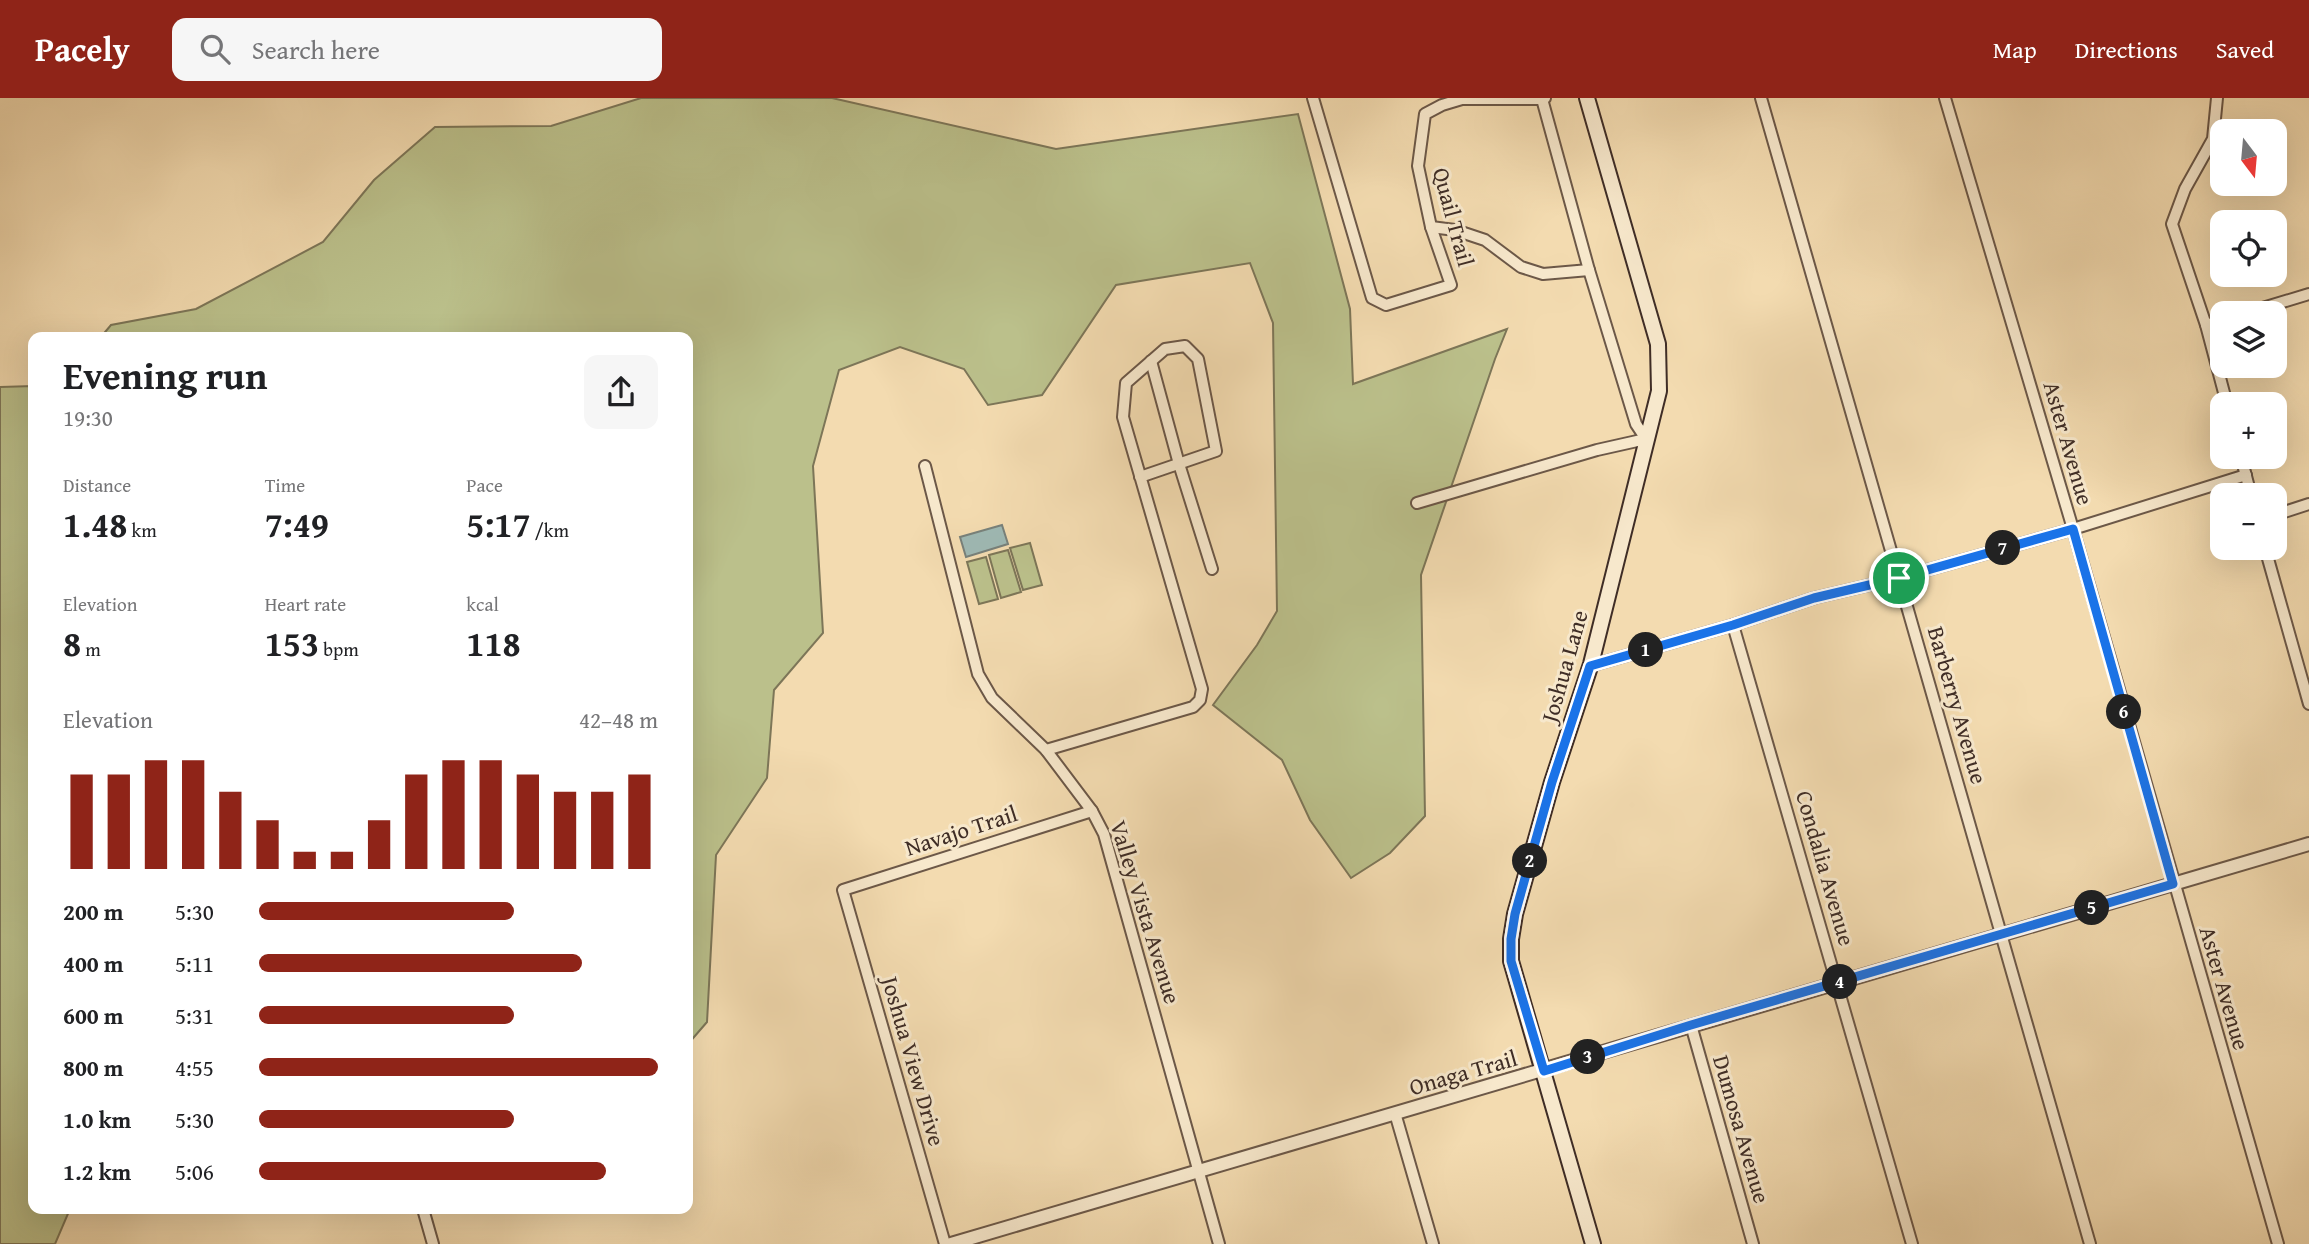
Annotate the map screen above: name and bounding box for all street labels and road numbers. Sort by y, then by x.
street label: Quail Trail [1425,164,1483,270]
street label: Aster Avenue [2036,377,2102,509]
street label: Joshua Lane [1531,606,1596,729]
street label: Barberry Avenue [1920,622,1996,788]
street label: Condalia Avenue [1788,787,1864,949]
street label: Navajo Trail [901,796,1021,864]
street label: Valley Vista Avenue [1102,816,1190,1008]
street label: Aster Avenue [2192,922,2258,1054]
street label: Joshua View Drive [873,970,954,1150]
street label: Onaga Trail [1405,1041,1521,1103]
street label: Dumosa Avenue [1705,1051,1779,1207]

